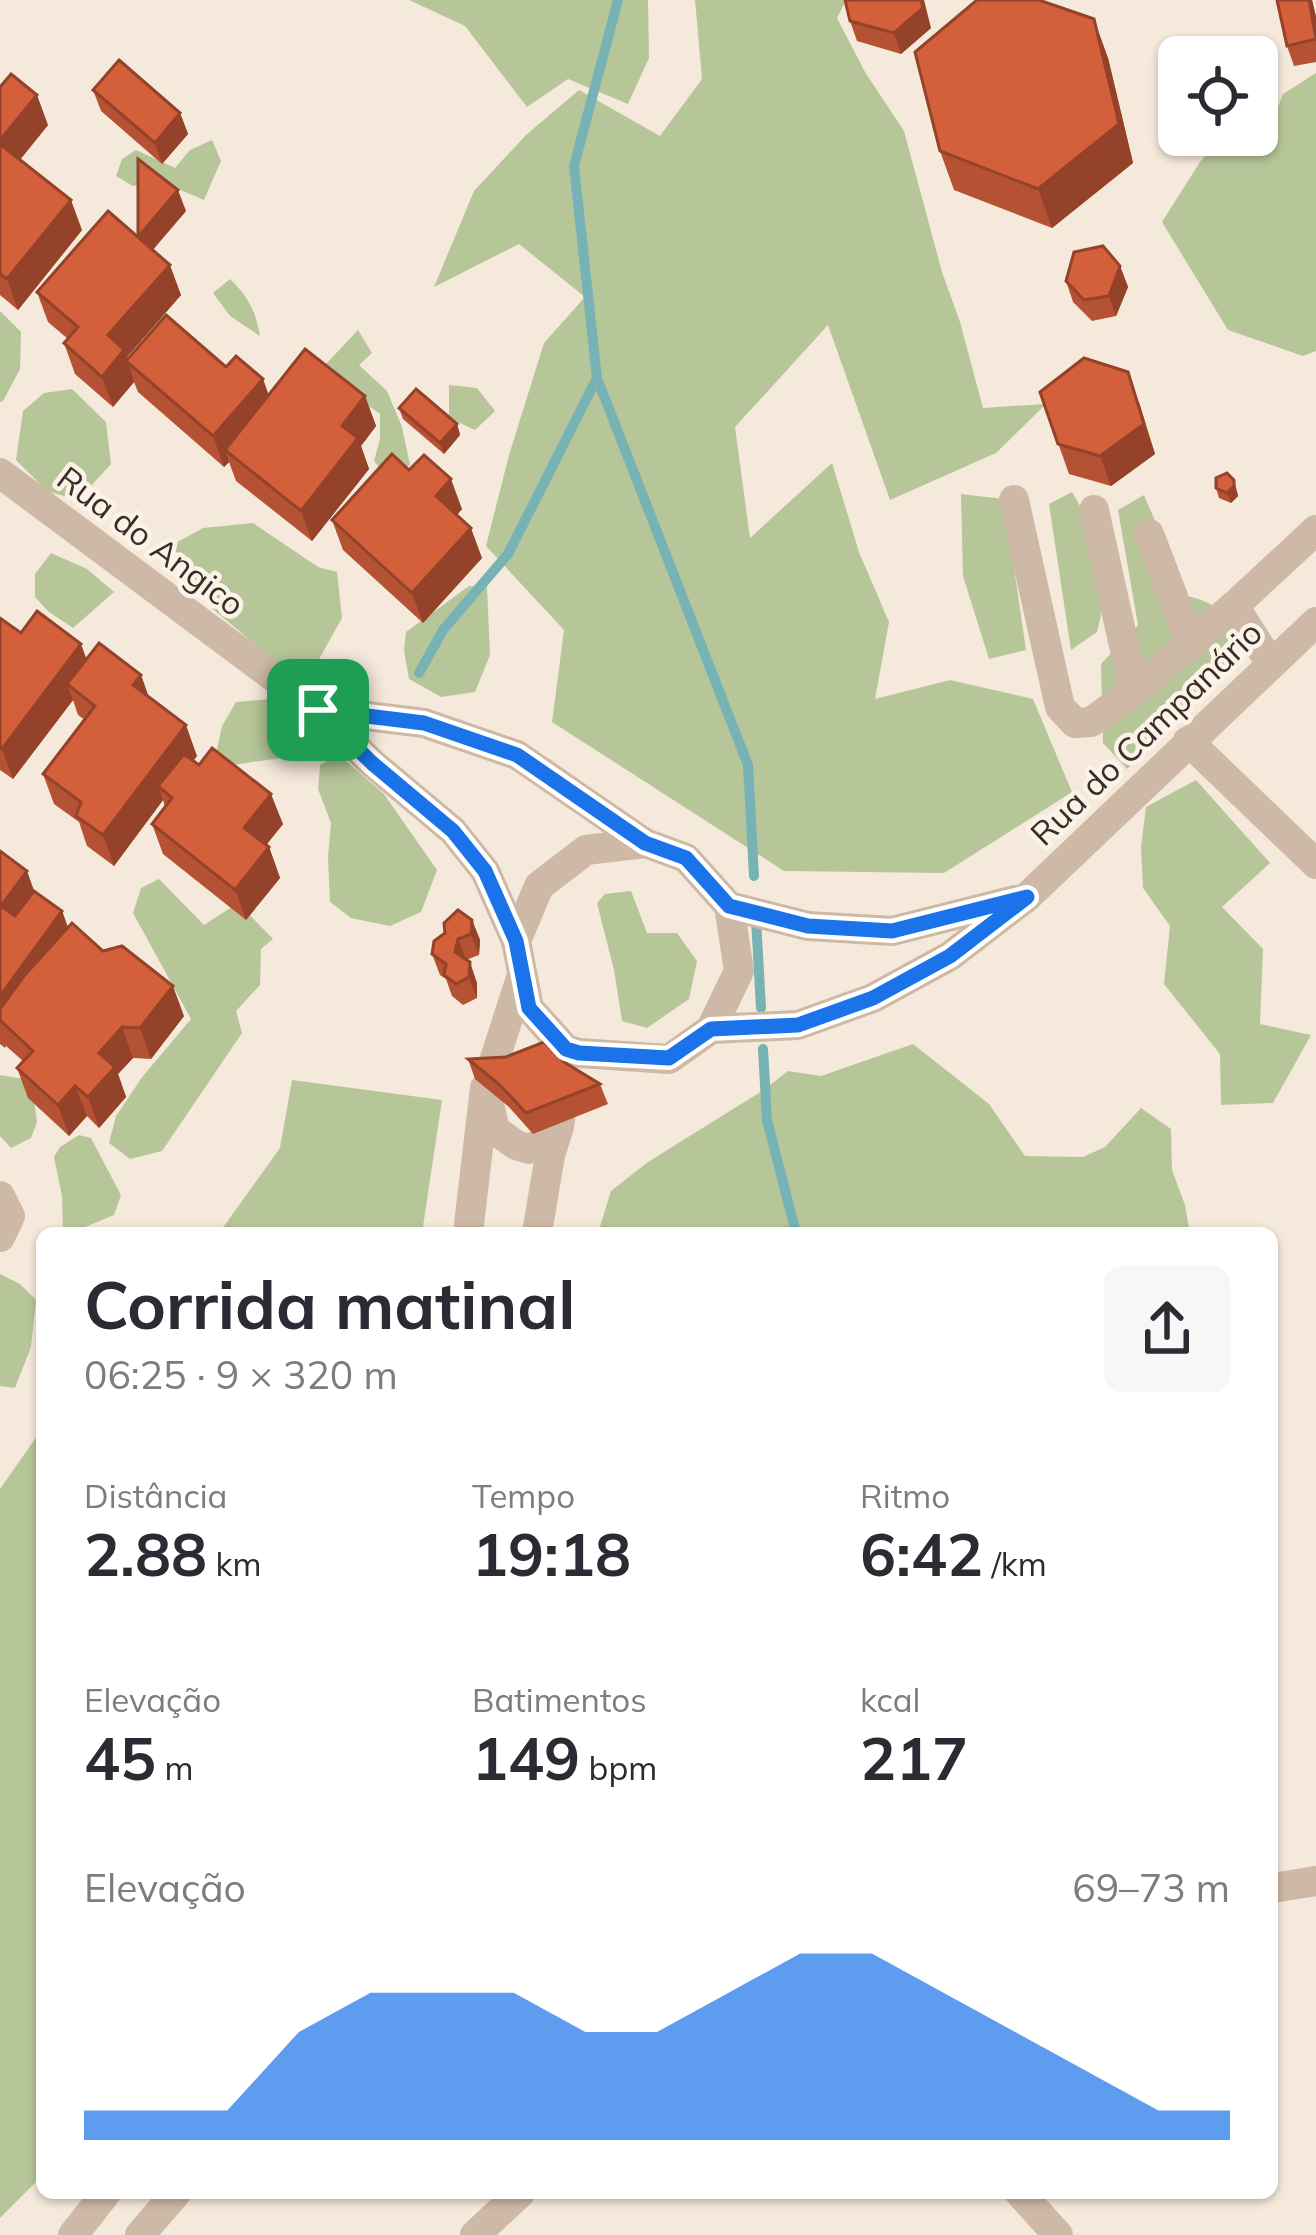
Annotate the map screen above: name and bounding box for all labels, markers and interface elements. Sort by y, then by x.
map controls [1158,36,1278,156]
button: locate [1158,36,1278,156]
street label: Rua do Angico [50,457,253,624]
street label: Rua do Campanário [1021,612,1270,854]
pin [267,659,369,761]
icon: arrive [285,677,351,743]
text: Corrida matinal [84,1263,575,1346]
button: share [1104,1266,1230,1392]
text: 06:25 · 9 × 320 m [84,1350,398,1399]
text: Distância [84,1475,227,1516]
text: Tempo [472,1475,575,1516]
text: Ritmo [860,1475,950,1516]
text: 2.88 [84,1516,207,1591]
text: 19:18 [472,1516,631,1591]
text: 6:42 [860,1516,983,1591]
text: km [207,1543,261,1584]
text: /km [983,1543,1047,1584]
text: Elevação [84,1679,221,1720]
text: Batimentos [472,1679,647,1720]
text: kcal [860,1679,920,1720]
text: 45 [84,1720,156,1795]
text: 149 [472,1720,580,1795]
text: 217 [860,1720,968,1795]
text: m [156,1747,194,1788]
text: bpm [580,1747,657,1788]
text: Elevação [84,1863,246,1912]
text: 69–73 m [1072,1863,1230,1912]

